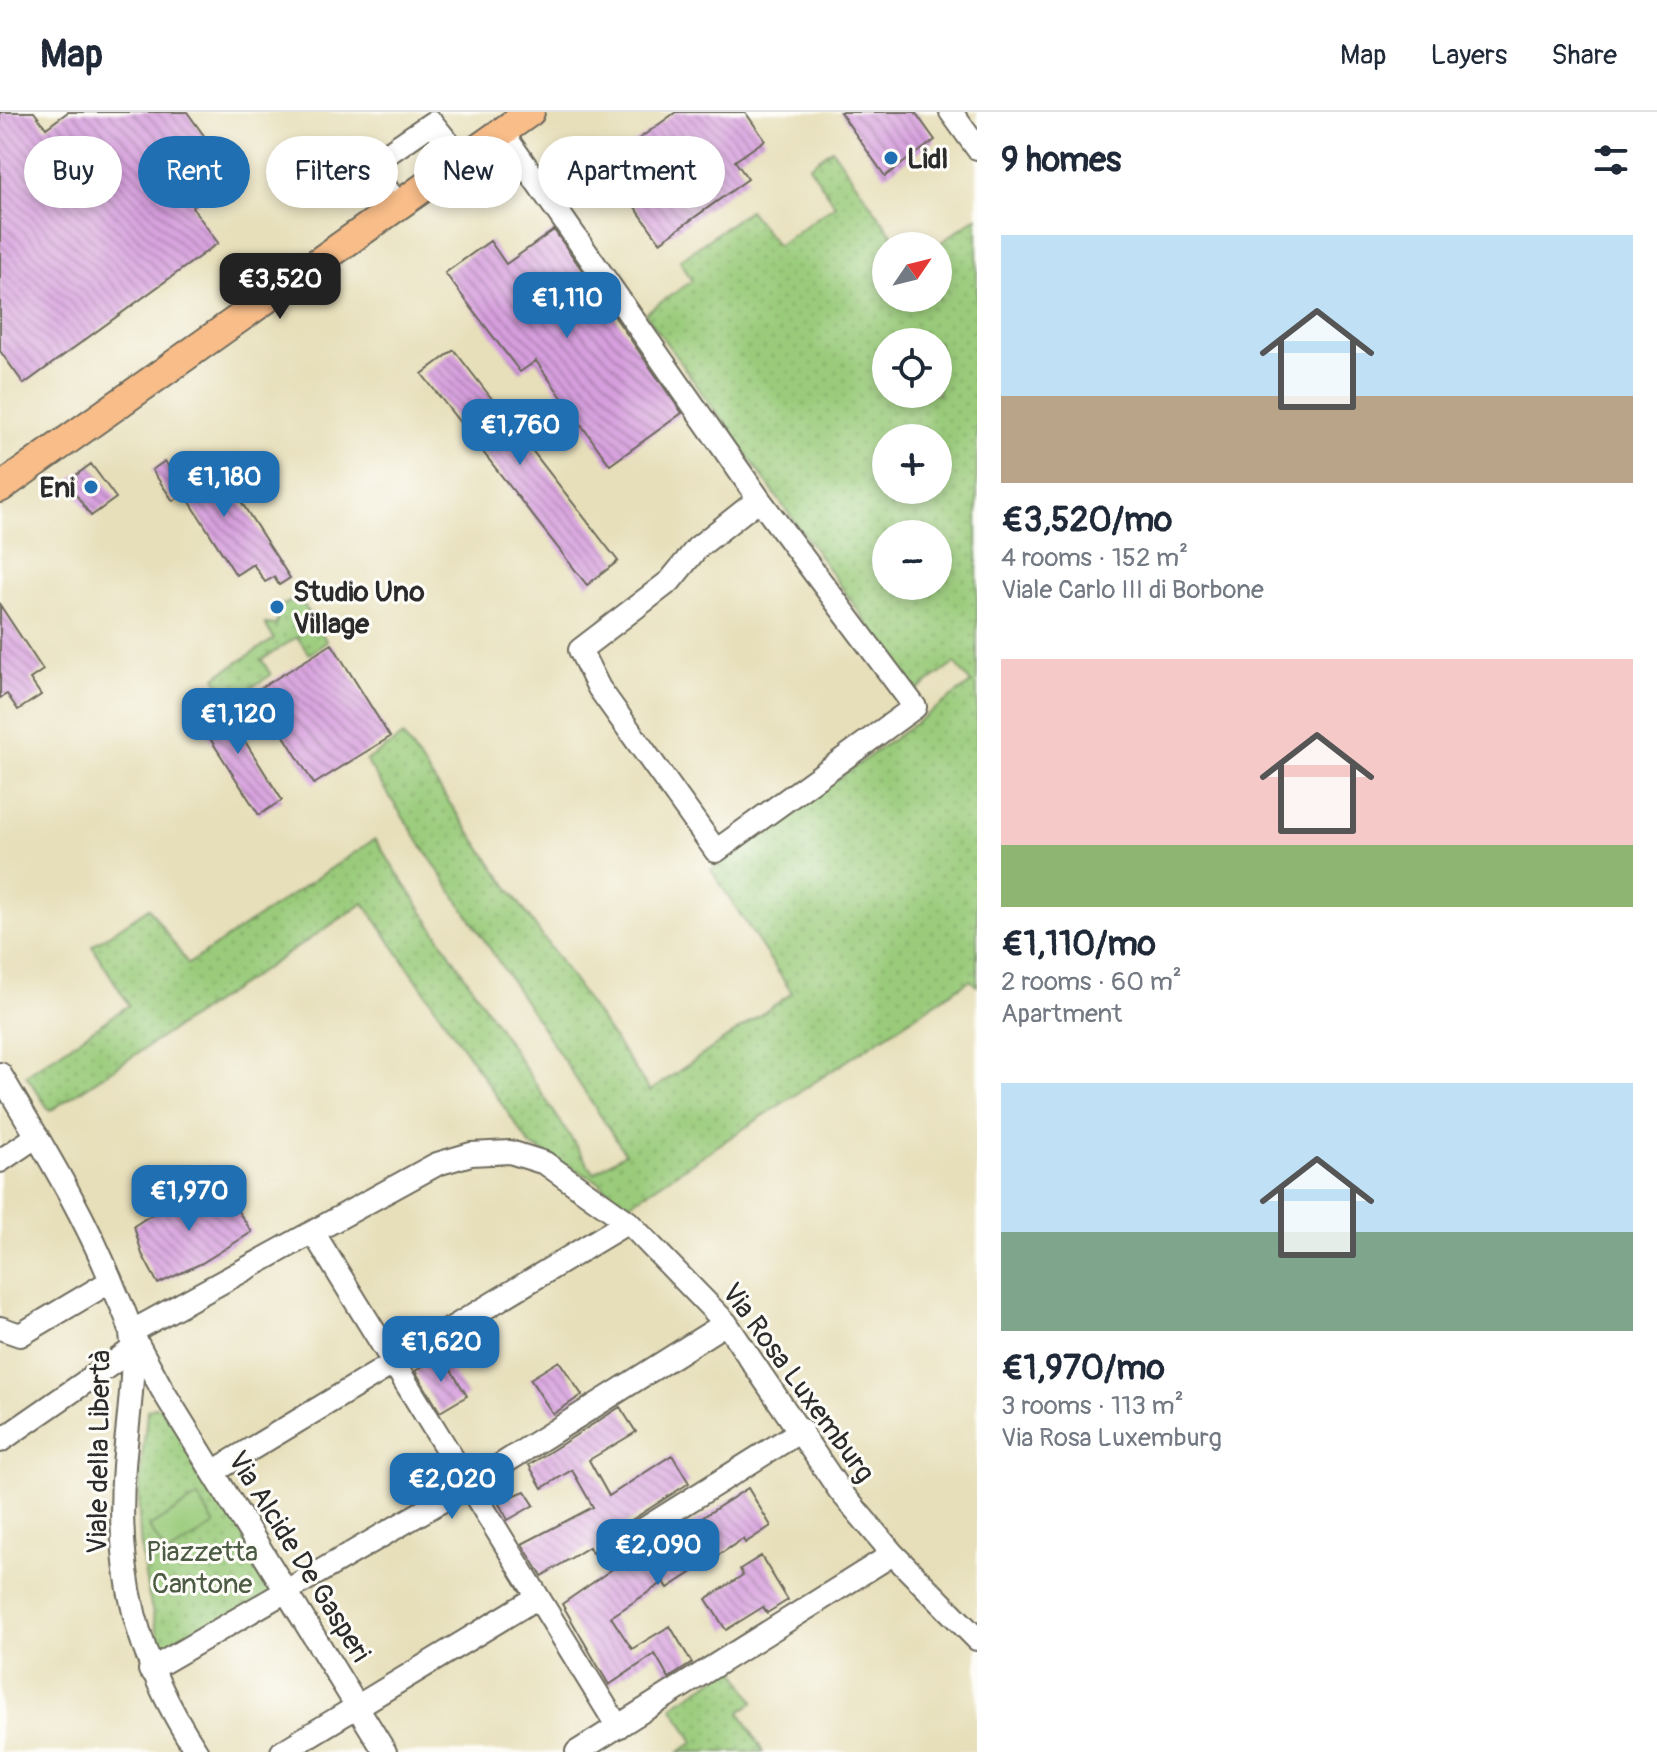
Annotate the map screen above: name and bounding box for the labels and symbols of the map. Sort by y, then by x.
place label: Lidl [907,142,948,177]
marker: Lidl [882,149,900,167]
north arrow [872,232,952,312]
pin: €3,520 [215,253,345,321]
pin: €1,110 [502,272,632,340]
pin: €1,760 [455,399,585,467]
pin: €1,180 [159,451,289,519]
place label: Eni [40,471,75,506]
marker: Eni [82,478,100,496]
place label: Studio Uno Village [293,575,425,642]
marker: Studio Uno Village [268,598,286,616]
pin: €1,120 [173,688,303,756]
pin: €1,970 [124,1165,254,1233]
street label: Via Rosa Luxemburg [714,1276,882,1489]
pin: €1,620 [376,1316,506,1384]
street label: Viale della Libertà [80,1350,119,1554]
street label: Via Alcide De Gasperi [220,1445,378,1669]
pin: €2,020 [387,1453,517,1521]
pin: €2,090 [593,1519,723,1587]
park label: Piazzetta Cantone [146,1535,258,1602]

